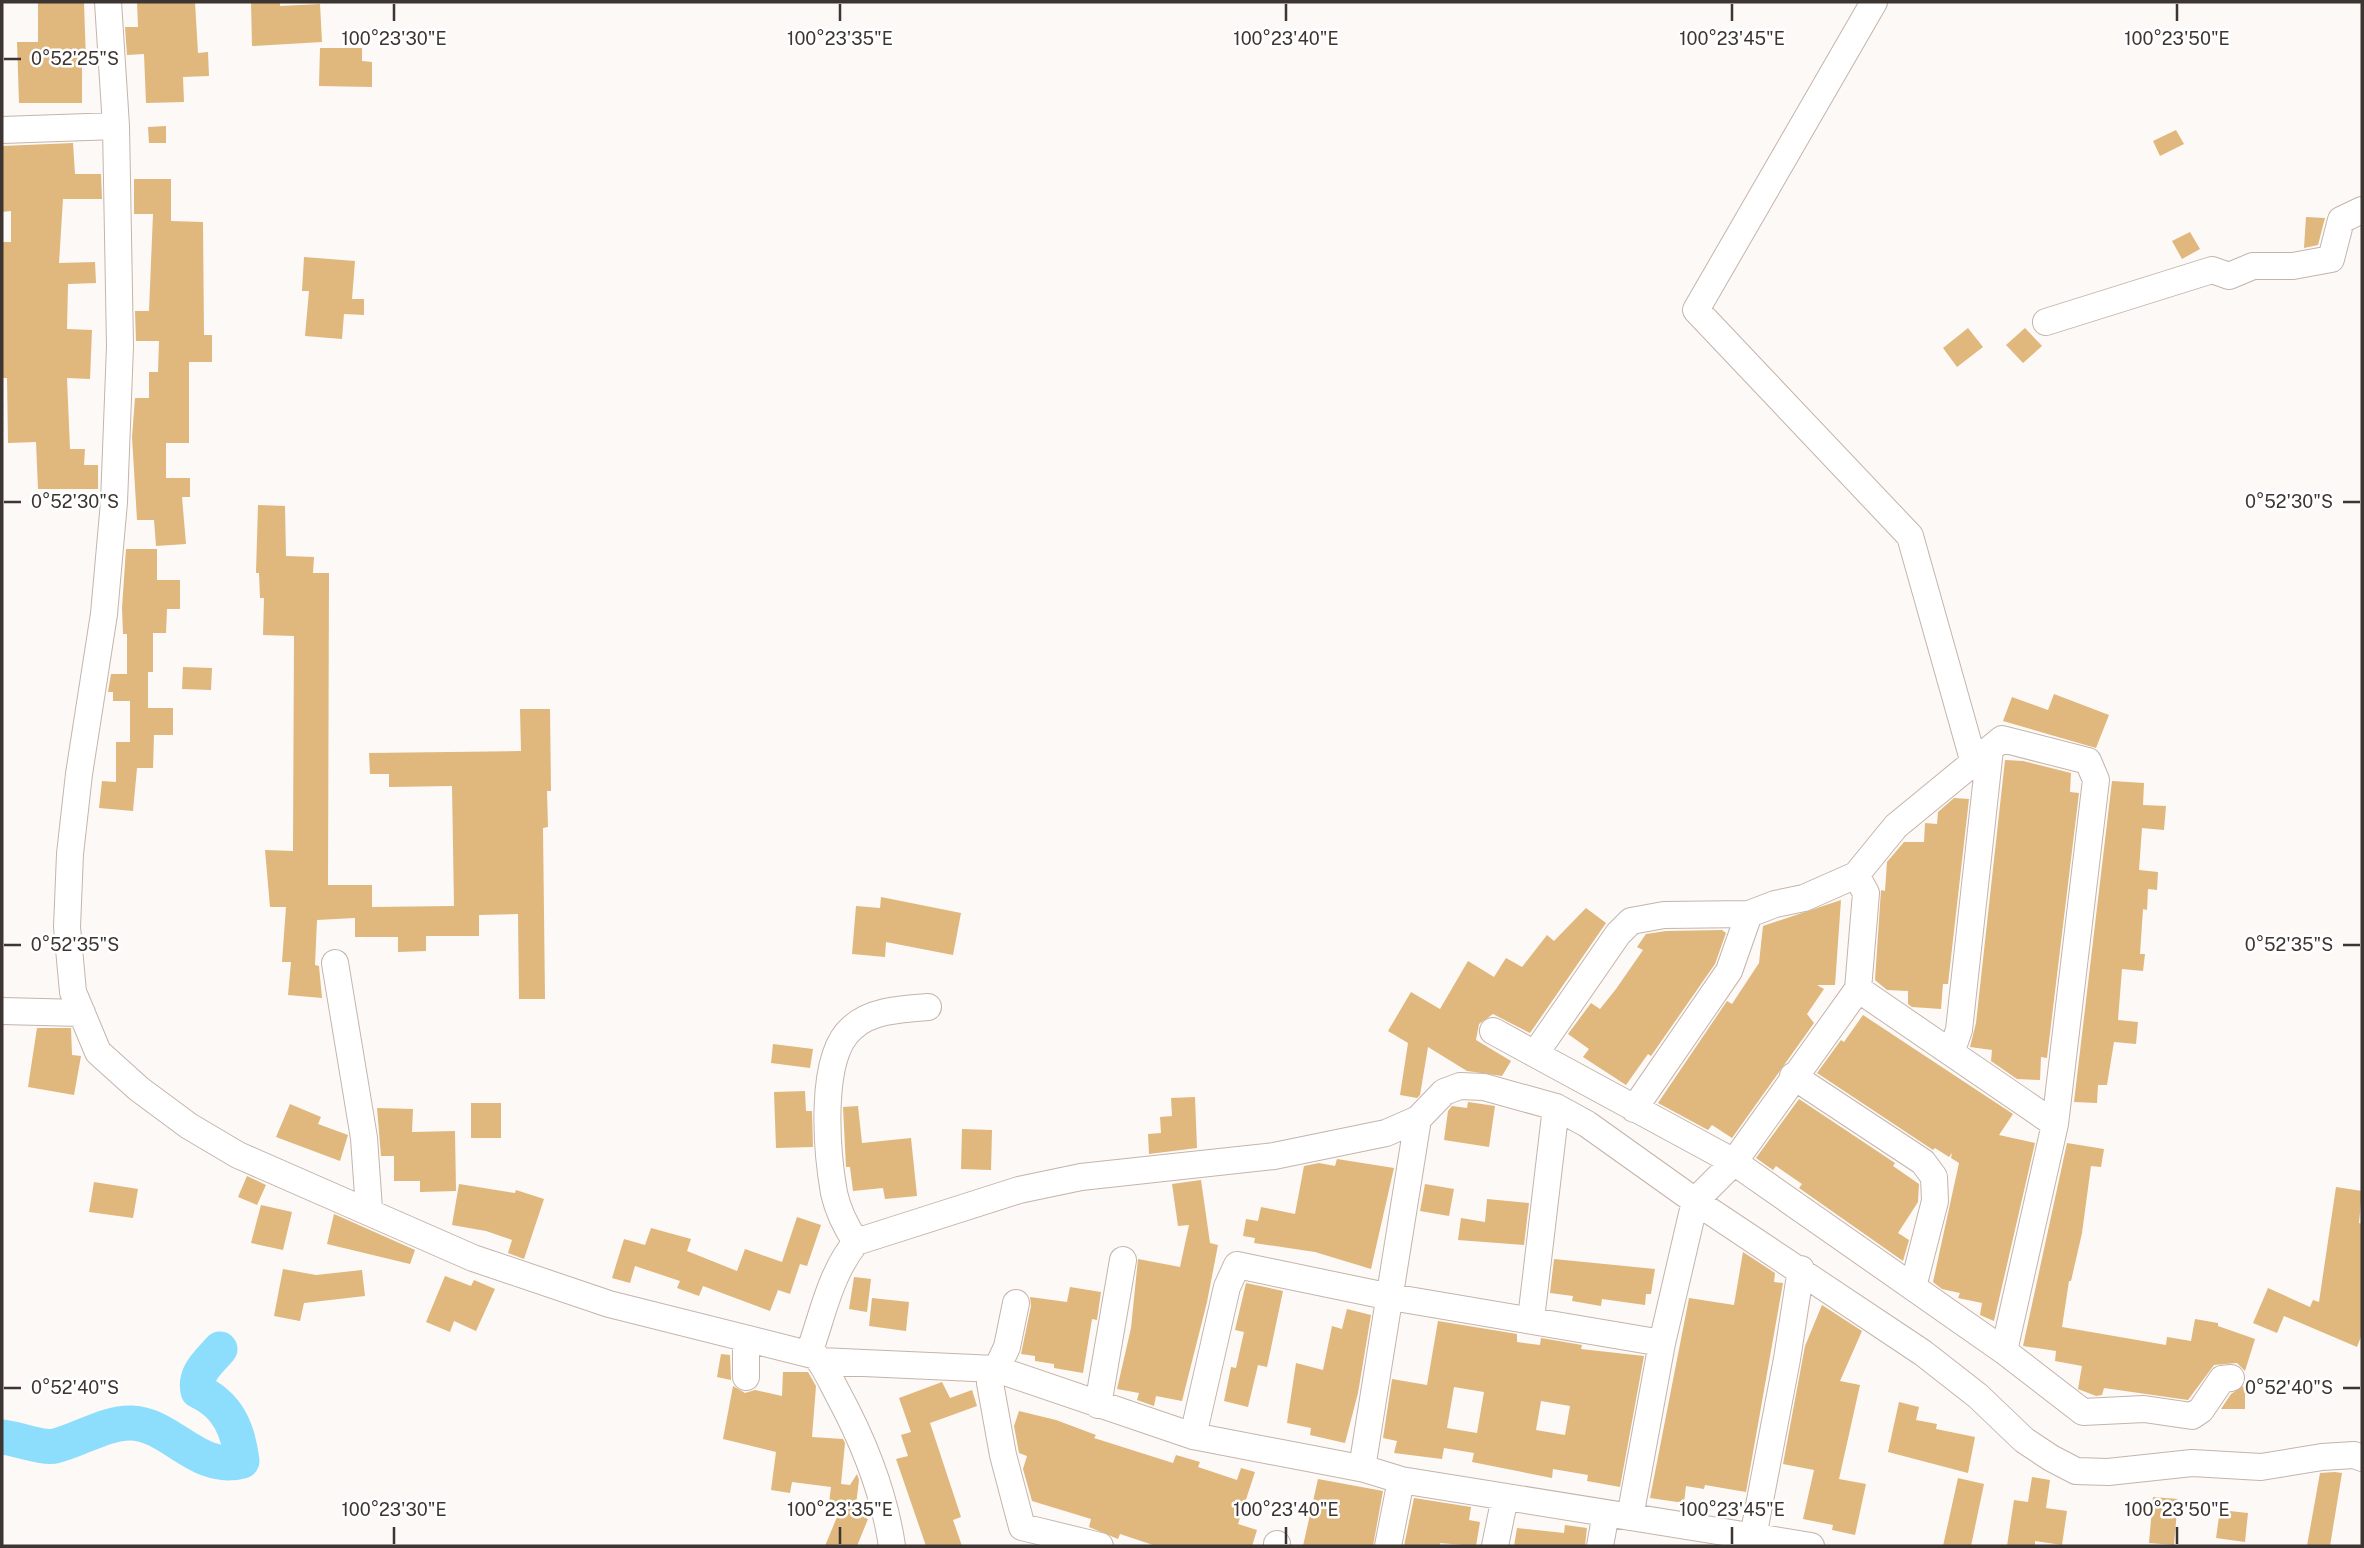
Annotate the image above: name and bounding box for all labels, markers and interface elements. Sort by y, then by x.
text: 100°23'30"E [341,28,447,49]
text: 100°23'35"E [787,28,893,49]
text: 100°23'40"E [1233,28,1339,49]
text: 100°23'45"E [1679,28,1785,49]
text: 100°23'50"E [2124,28,2230,49]
text: 0°52'25"S [31,48,119,69]
text: 0°52'30"S [31,491,119,512]
text: 0°52'30"S [2245,491,2333,512]
text: 0°52'35"S [31,934,119,955]
text: 0°52'35"S [2245,934,2333,955]
text: 0°52'40"S [31,1377,119,1398]
text: 0°52'40"S [2245,1377,2333,1398]
text: 100°23'30"E [341,1499,447,1520]
text: 100°23'35"E [787,1499,893,1520]
text: 100°23'40"E [1233,1499,1339,1520]
text: 100°23'45"E [1679,1499,1785,1520]
text: 100°23'50"E [2124,1499,2230,1520]

